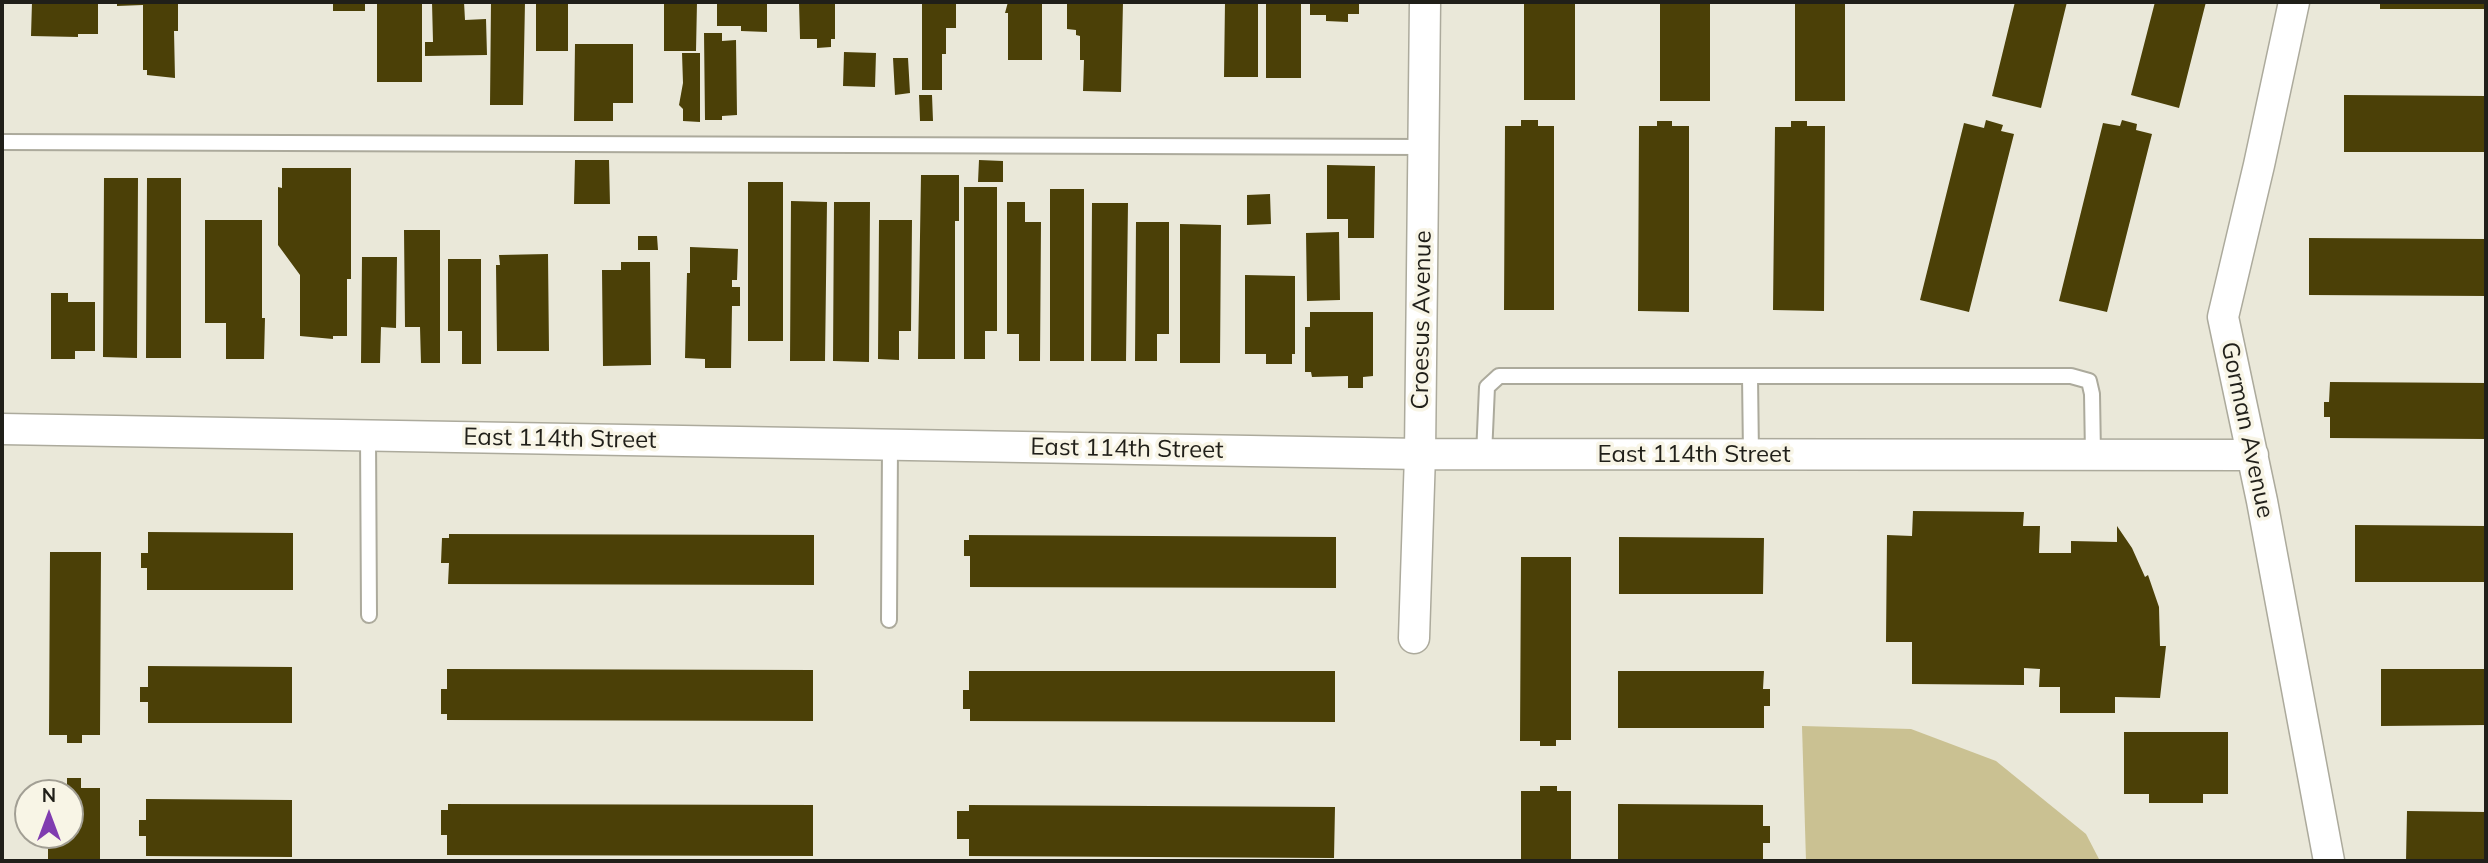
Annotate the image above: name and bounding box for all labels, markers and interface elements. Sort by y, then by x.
street label: Croesus Avenue [1406,230,1438,410]
street label: Gorman Avenue [2214,339,2280,521]
street label: East 114th Street [463,423,657,455]
street label: East 114th Street [1030,433,1224,465]
street label: East 114th Street [1597,441,1791,469]
north arrow [14,779,84,849]
text: N [42,783,56,807]

